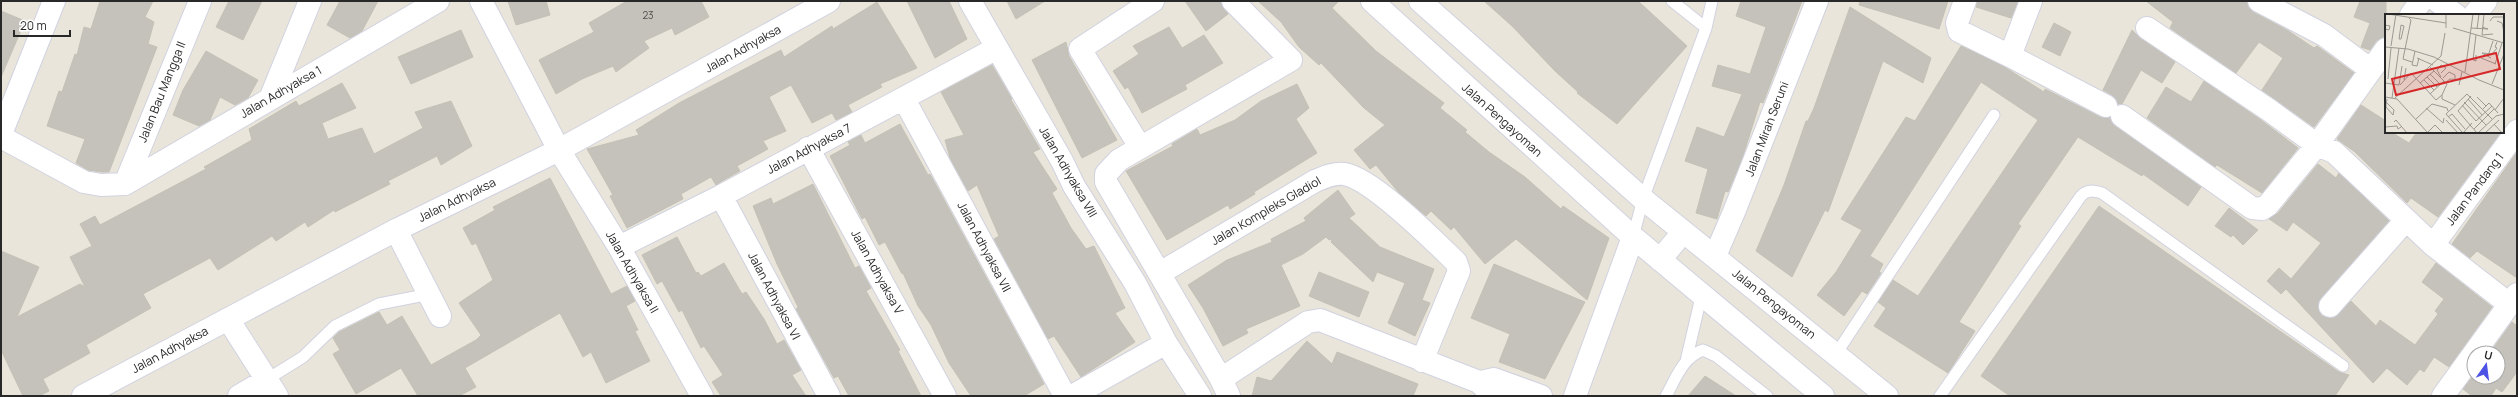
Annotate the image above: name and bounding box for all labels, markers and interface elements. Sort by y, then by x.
house number: 23 [642,8,654,22]
scale bar [14,12,70,38]
inset map [2385,14,2504,133]
text: 20 m [20,17,47,34]
street label: Jalan Adhyaksa [702,21,784,77]
street label: Jalan Bau Mangga II [134,39,190,145]
street label: Jalan Adhyaksa 1 [237,61,325,122]
street label: Jalan Pengayoman [1458,79,1546,160]
street label: Jalan Mirah Seruni [1741,79,1792,179]
street label: Jalan Adhyaksa 7 [764,119,854,178]
street label: Jalan Adhyaksa VIII [1035,123,1101,220]
street label: Jalan Pandang 1 [2442,149,2508,229]
street label: Jalan Kompleks Gladiol [1208,172,1324,249]
street label: Jalan Adhyaksa [415,173,499,226]
street label: Jalan Adhyaksa VII [953,199,1015,295]
street label: Jalan Adhyaksa V [847,226,908,318]
street label: Jalan Adhyaksa II [602,227,663,316]
street label: Jalan Adhyaksa VI [744,249,805,343]
street label: Jalan Pengayoman [1729,265,1820,343]
street label: Jalan Adhyaksa [128,322,211,377]
north arrow [2466,345,2506,385]
text: U [2483,347,2494,363]

